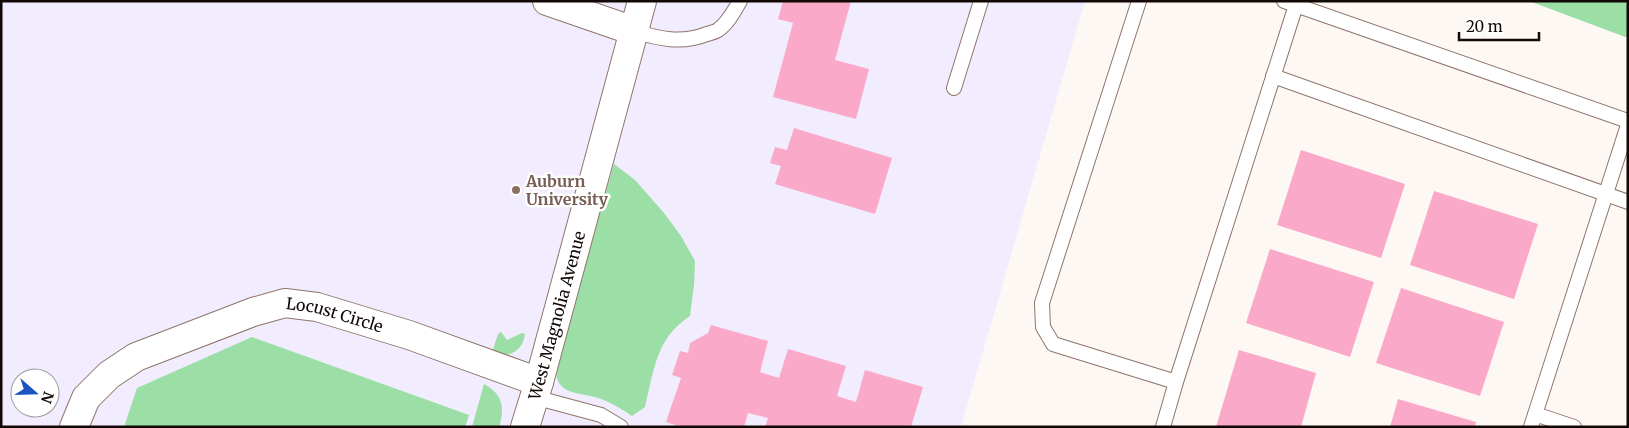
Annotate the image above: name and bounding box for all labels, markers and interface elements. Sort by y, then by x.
scale bar [1459,10,1539,42]
text: 20 m [1466,17,1503,36]
place label: Auburn University [525,171,609,209]
marker: Auburn University [510,184,522,196]
street label: West Magnolia Avenue [524,229,589,403]
street label: Locust Circle [285,293,385,337]
north arrow [10,368,60,418]
text: N [37,389,58,406]

